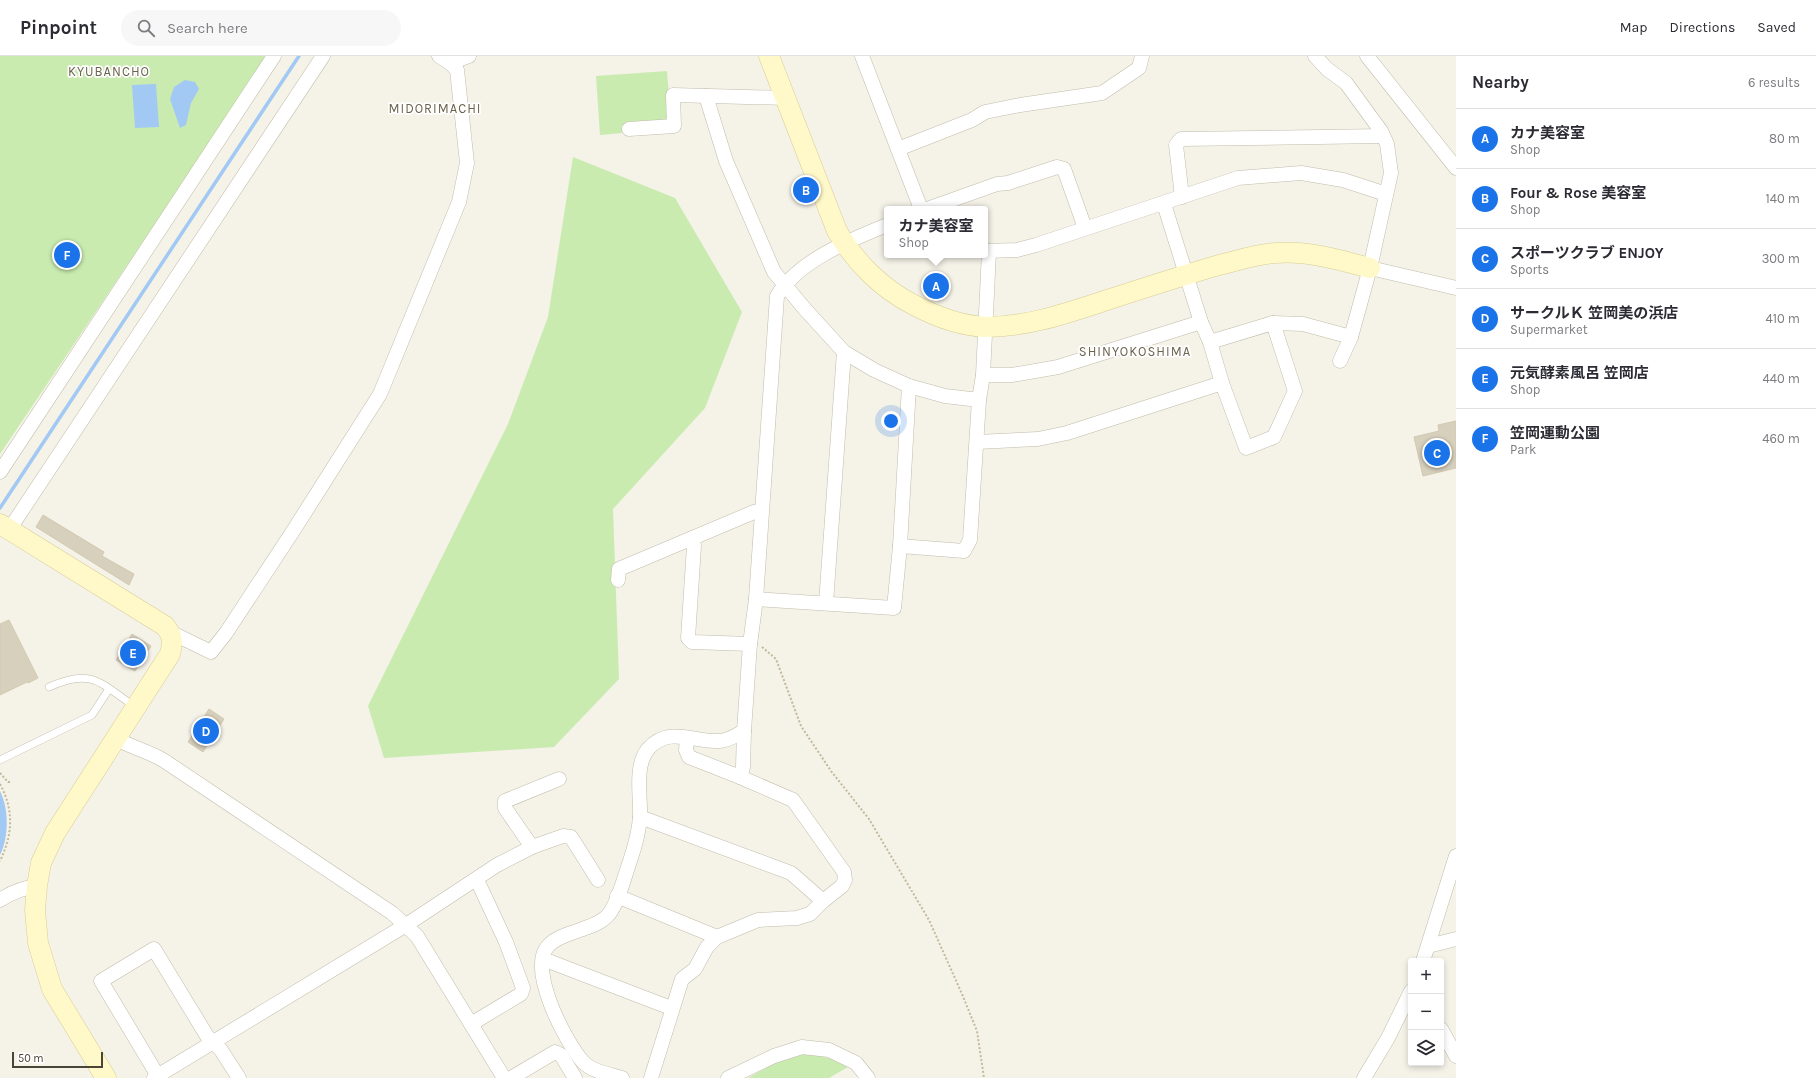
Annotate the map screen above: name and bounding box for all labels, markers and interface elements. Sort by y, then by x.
search box [121,10,401,46]
text: Pinpoint [20,17,97,39]
icon: search [135,17,157,39]
text: Search here [167,19,248,37]
text: Map [1620,19,1648,36]
text: Directions [1670,19,1735,36]
text: Saved [1757,19,1796,36]
district label: KYUBANCHO [68,64,150,79]
text: Nearby [1472,72,1529,92]
text: 6 results [1748,75,1800,90]
district label: MIDORIMACHI [388,101,482,116]
text: カナ美容室 [1510,124,1585,142]
text: A [1481,131,1489,146]
text: 80 m [1769,131,1800,146]
text: Shop [1510,142,1540,157]
pin: B [793,175,819,205]
text: Four & Rose 美容室 [1510,184,1646,202]
text: B [1481,191,1489,206]
text: 140 m [1765,191,1800,206]
text: Shop [1510,202,1540,217]
popup [884,206,988,258]
text: カナ美容室 [898,217,974,235]
text: Shop [898,235,929,250]
pin: F [54,240,80,270]
text: スポーツクラブ ENJOY [1510,244,1663,262]
text: C [1481,251,1489,266]
text: 300 m [1762,251,1800,266]
text: Sports [1510,262,1549,277]
pin: A [923,271,949,301]
text: サークルＫ 笠岡美の浜店 [1510,304,1678,322]
text: D [1481,311,1489,326]
text: 410 m [1765,311,1800,326]
text: Supermarket [1510,322,1588,337]
district label: SHINYOKOSHIMA [1079,344,1191,359]
text: 元気酵素風呂 笠岡店 [1510,364,1649,382]
text: E [1481,371,1489,386]
text: 440 m [1763,371,1800,386]
text: Shop [1510,382,1540,397]
your location [881,411,901,431]
text: 笠岡運動公園 [1510,424,1600,442]
text: F [1481,431,1489,446]
text: 460 m [1762,431,1800,446]
pin: C [1424,438,1450,468]
text: Park [1510,442,1536,457]
pin: E [120,638,146,668]
pin: D [193,716,219,746]
map controls [1408,958,1444,1066]
button: + [1408,958,1444,994]
button: − [1408,994,1444,1030]
button: layers [1408,1030,1444,1066]
scale bar [12,1050,103,1069]
text: 50 m [18,1052,44,1065]

